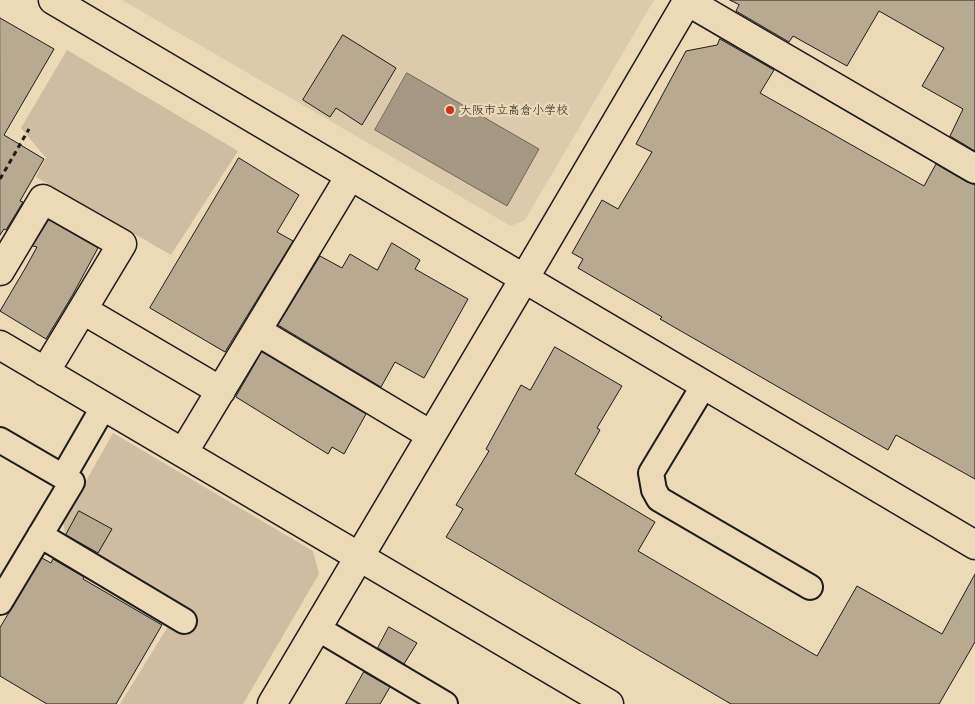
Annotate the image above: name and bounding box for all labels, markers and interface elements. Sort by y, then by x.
place label: 大阪市立高倉小学校 [460,103,568,117]
marker: 大阪市立高倉小学校 [444,104,456,116]

